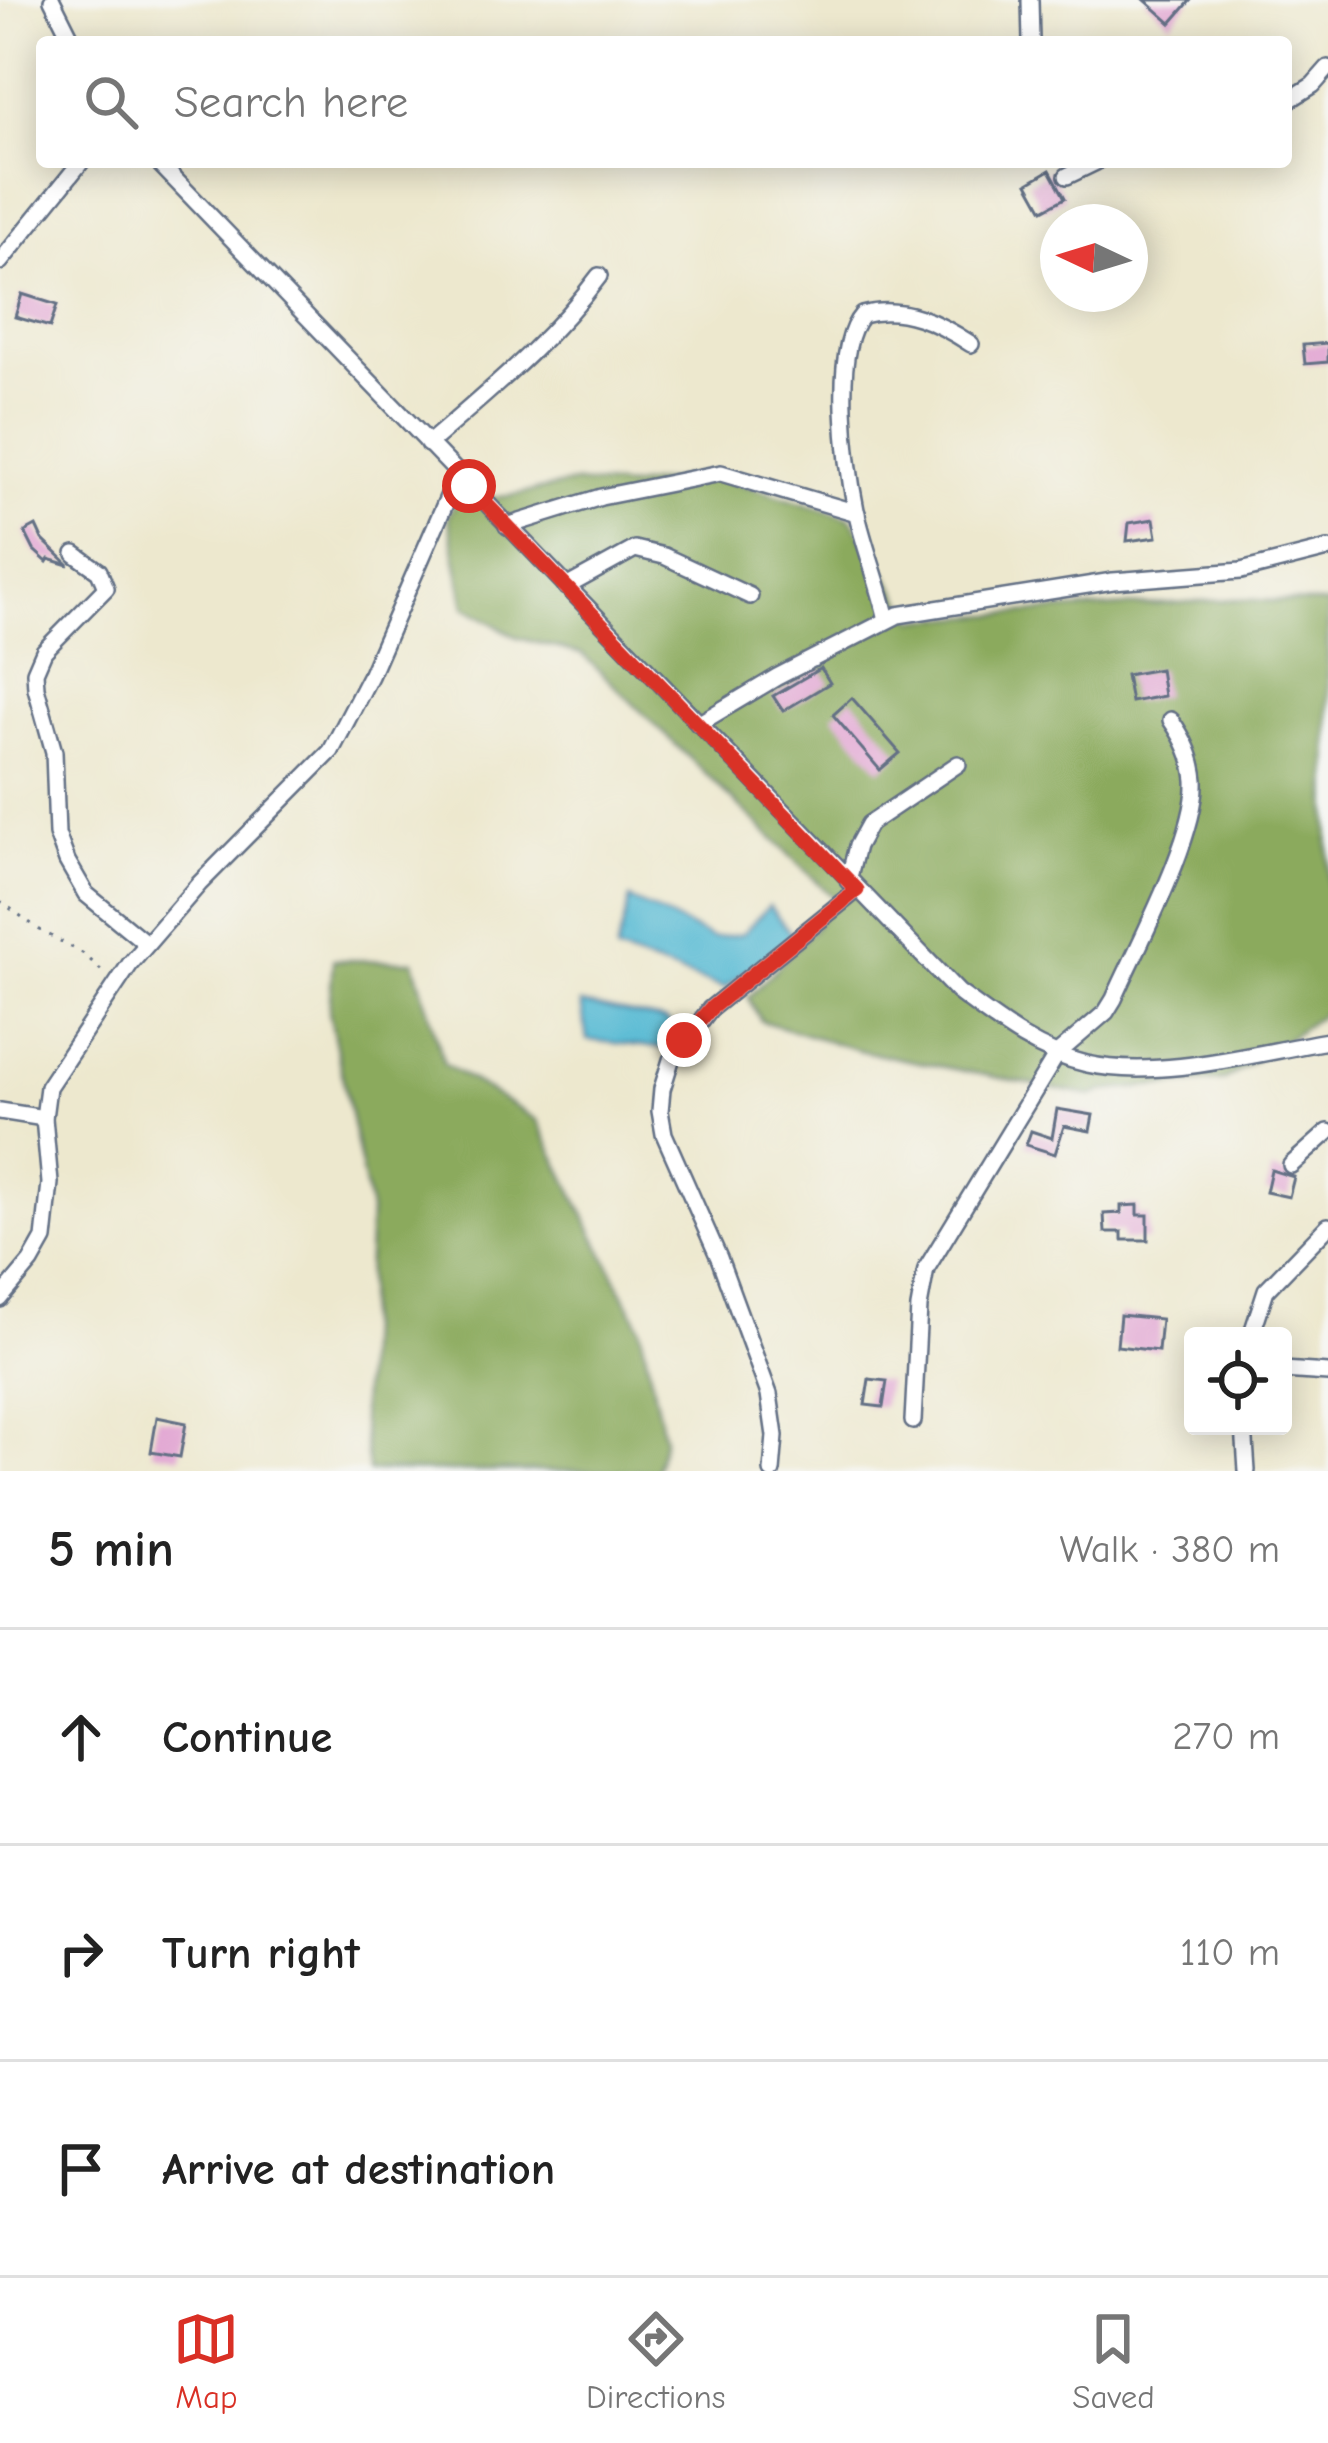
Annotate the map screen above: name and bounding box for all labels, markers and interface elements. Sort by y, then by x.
search box [36,36,1292,168]
icon: search [78,69,144,135]
text: Search here [174,76,408,128]
north arrow [1040,204,1148,312]
route start [442,459,496,513]
route end [657,1013,711,1067]
map controls [1184,1327,1292,1435]
button: locate [1184,1327,1292,1435]
text: 5 min [48,1520,174,1579]
text: Walk · 380 m [1060,1527,1280,1572]
icon: ahead [48,1704,114,1770]
text: Continue [162,1711,332,1763]
text: 270 m [1172,1714,1280,1759]
icon: right [48,1920,114,1986]
text: Turn right [162,1927,360,1979]
text: 110 m [1180,1930,1280,1975]
icon: arrive [48,2136,114,2202]
text: Arrive at destination [162,2143,555,2195]
tab: Map [173,2306,239,2416]
tab: Directions [586,2306,726,2416]
tab: Saved [1072,2306,1155,2416]

